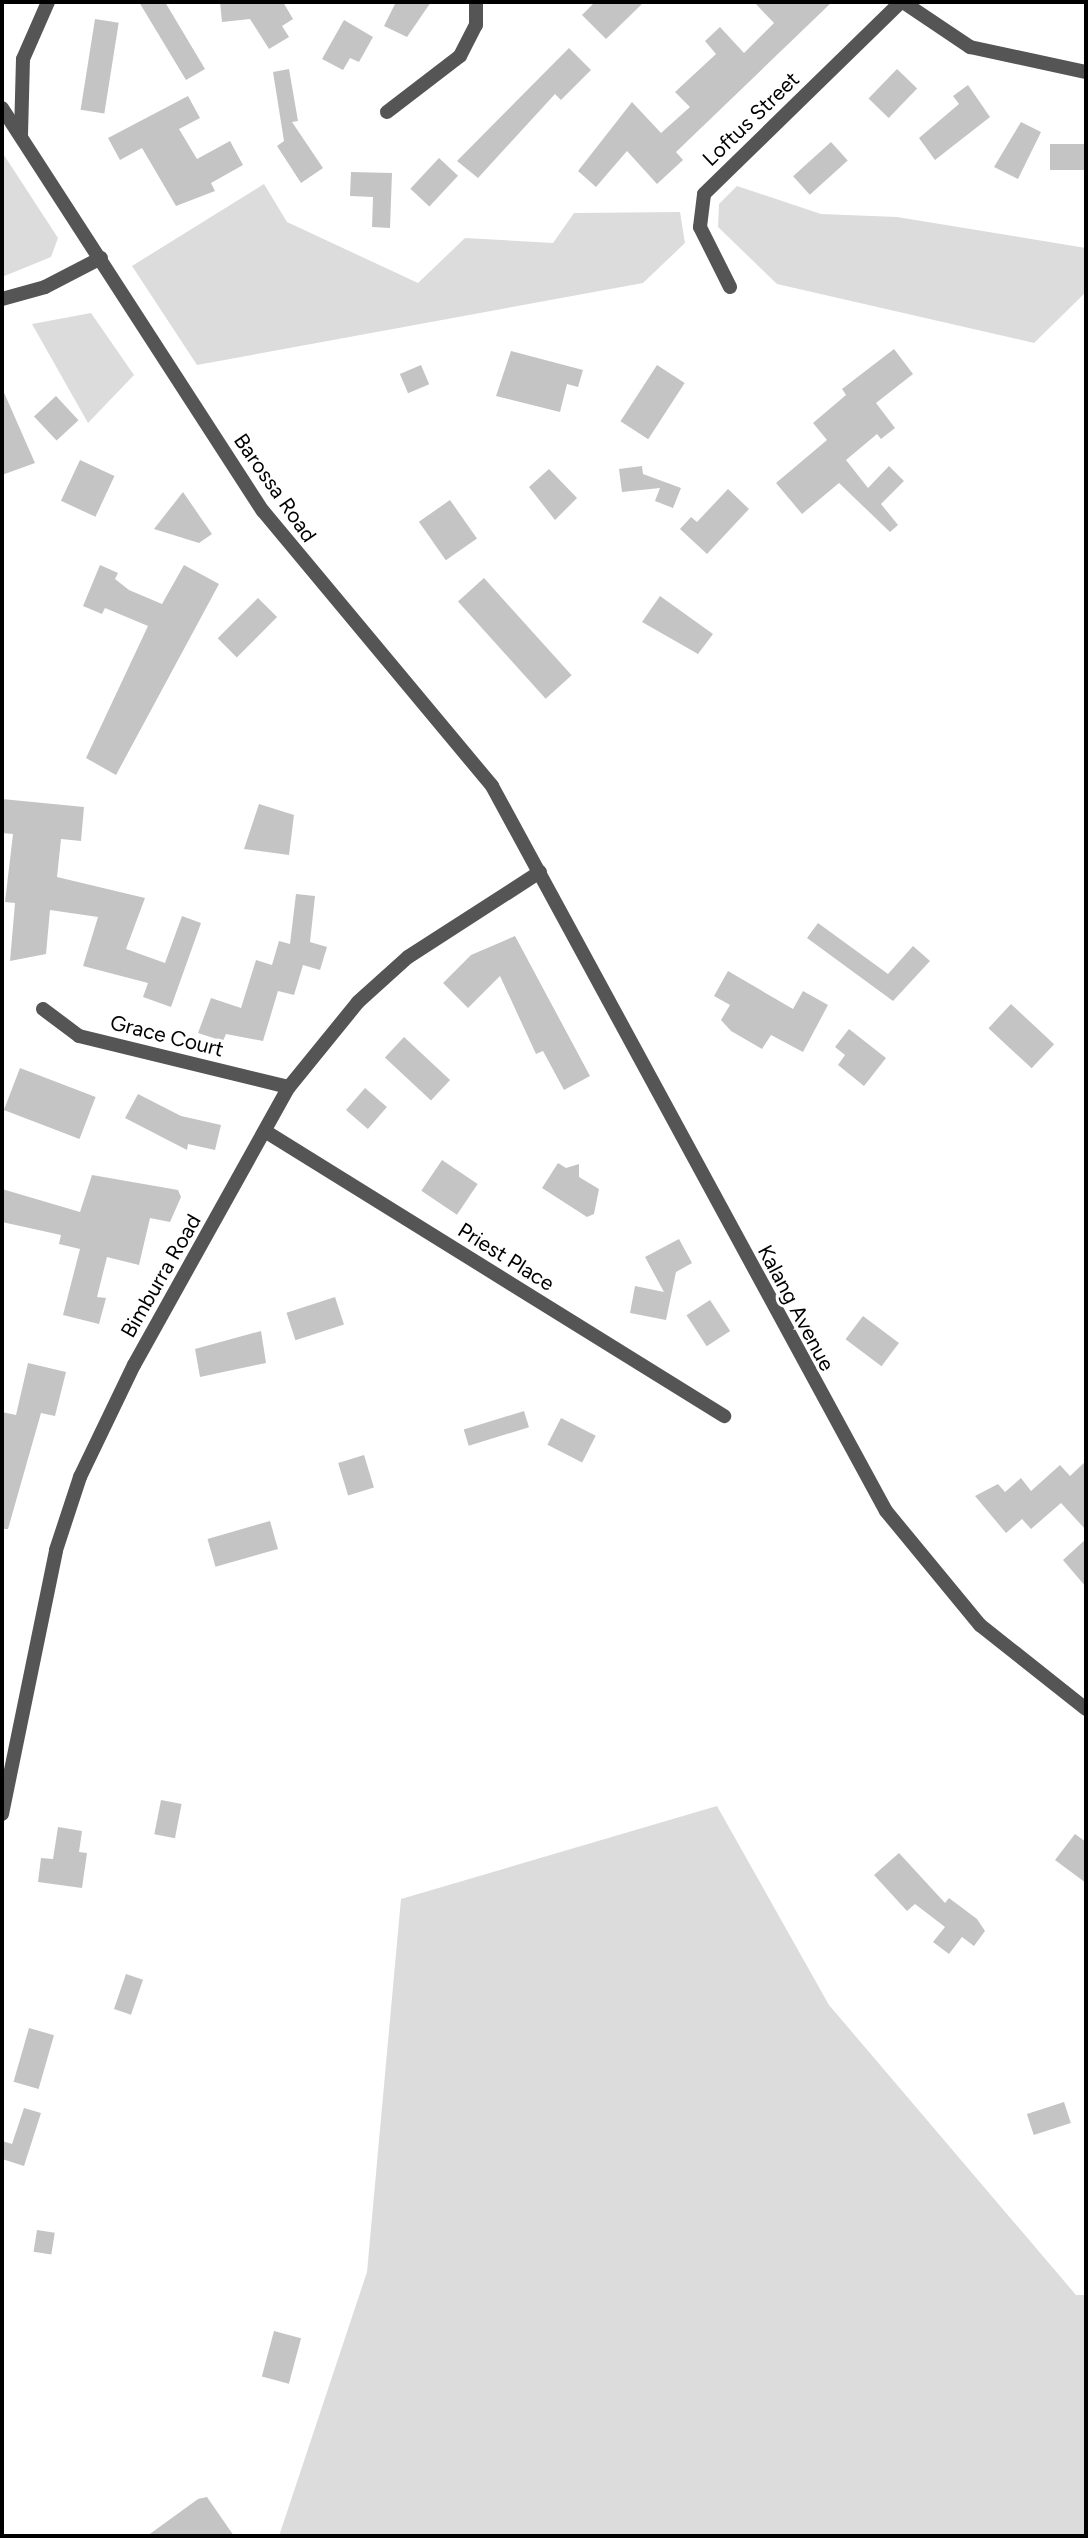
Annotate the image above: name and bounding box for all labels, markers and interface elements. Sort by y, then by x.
street label: Loftus Street [698,67,804,171]
street label: Barossa Road [228,429,322,547]
street label: Grace Court [108,1010,226,1062]
street label: Bimburra Road [116,1210,206,1342]
street label: Priest Place [453,1218,559,1296]
street label: Kalang Avenue [752,1241,840,1375]

